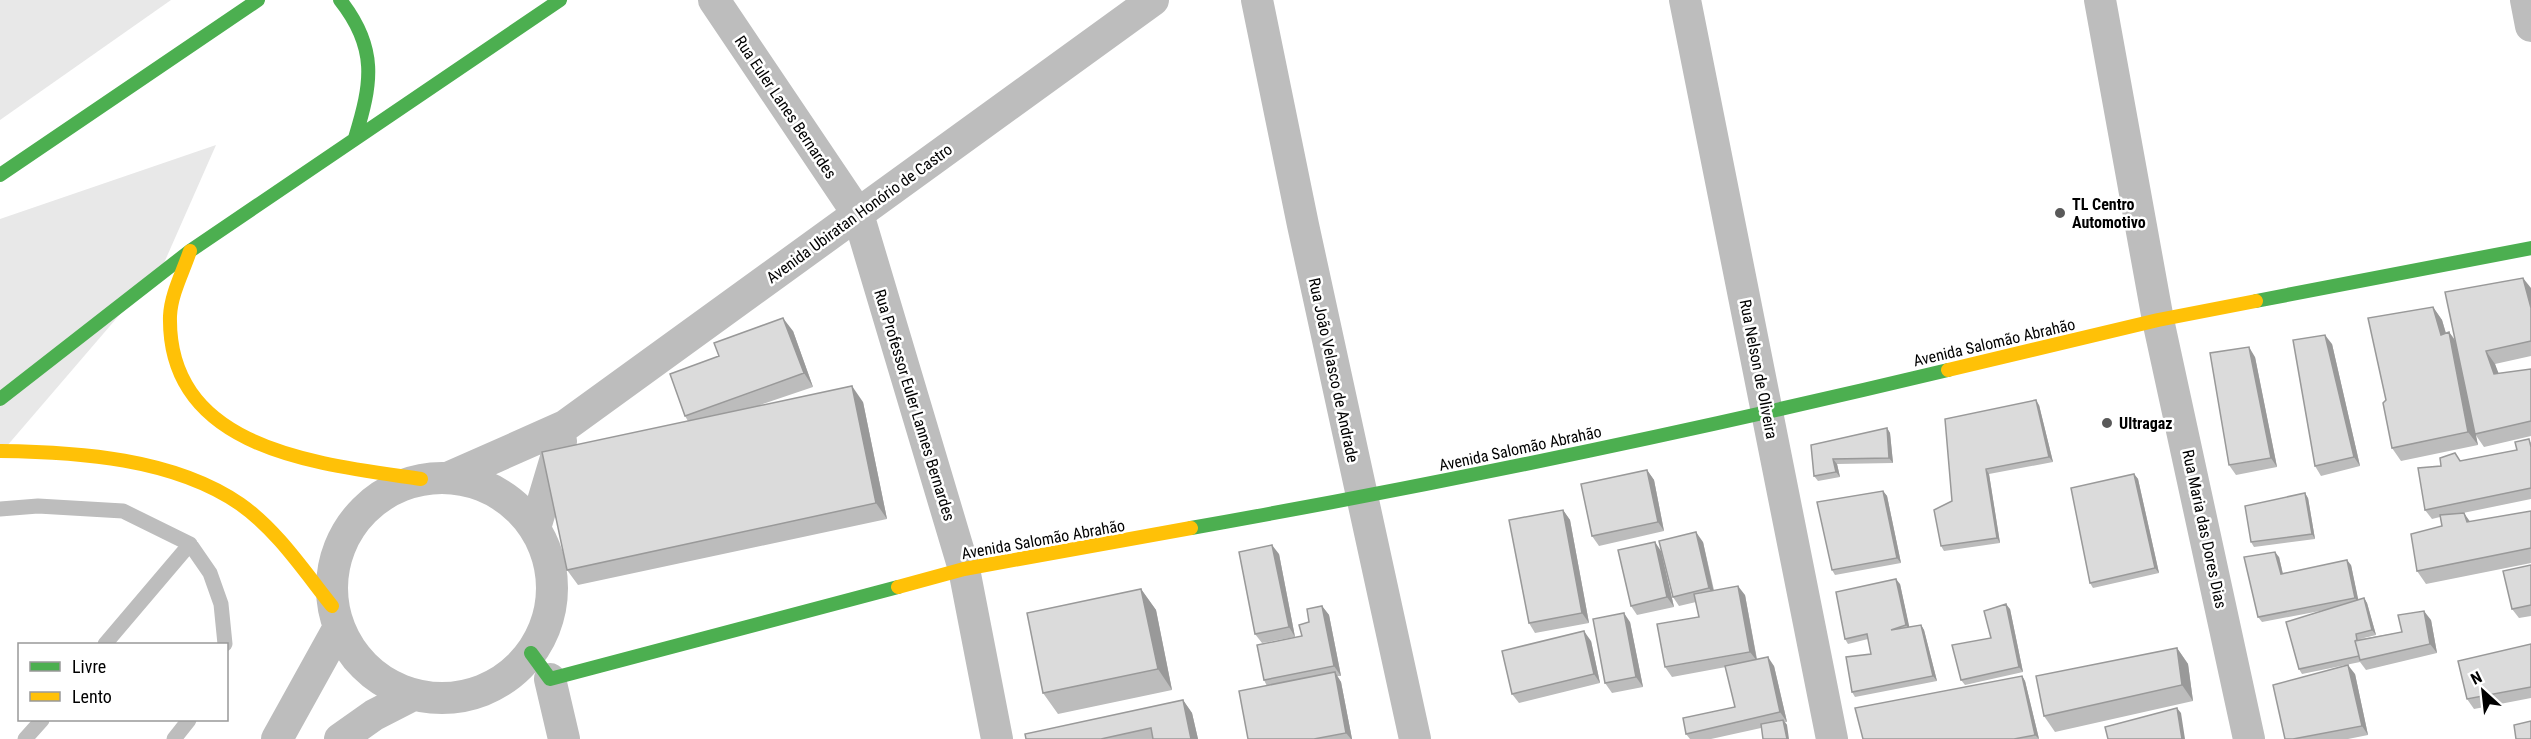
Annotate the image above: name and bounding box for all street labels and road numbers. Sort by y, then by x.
street label: Rua Euler Lanes Bernardes [731,32,841,182]
street label: Avenida Ubiratan Honório de Castro [763,140,956,287]
street label: Rua João Velasco de Andrade [1305,276,1362,464]
street label: Rua Professor Euler Lannes Bernardes [870,287,959,523]
street label: Rua Nelson de Oliveira [1736,298,1781,440]
street label: Avenida Salomão Abrahão [1911,315,2077,370]
street label: Avenida Salomão Abrahão [1437,422,1603,475]
street label: Rua Maria das Dores Dias [2178,448,2231,610]
street label: Avenida Salomão Abrahão [960,516,1126,563]

